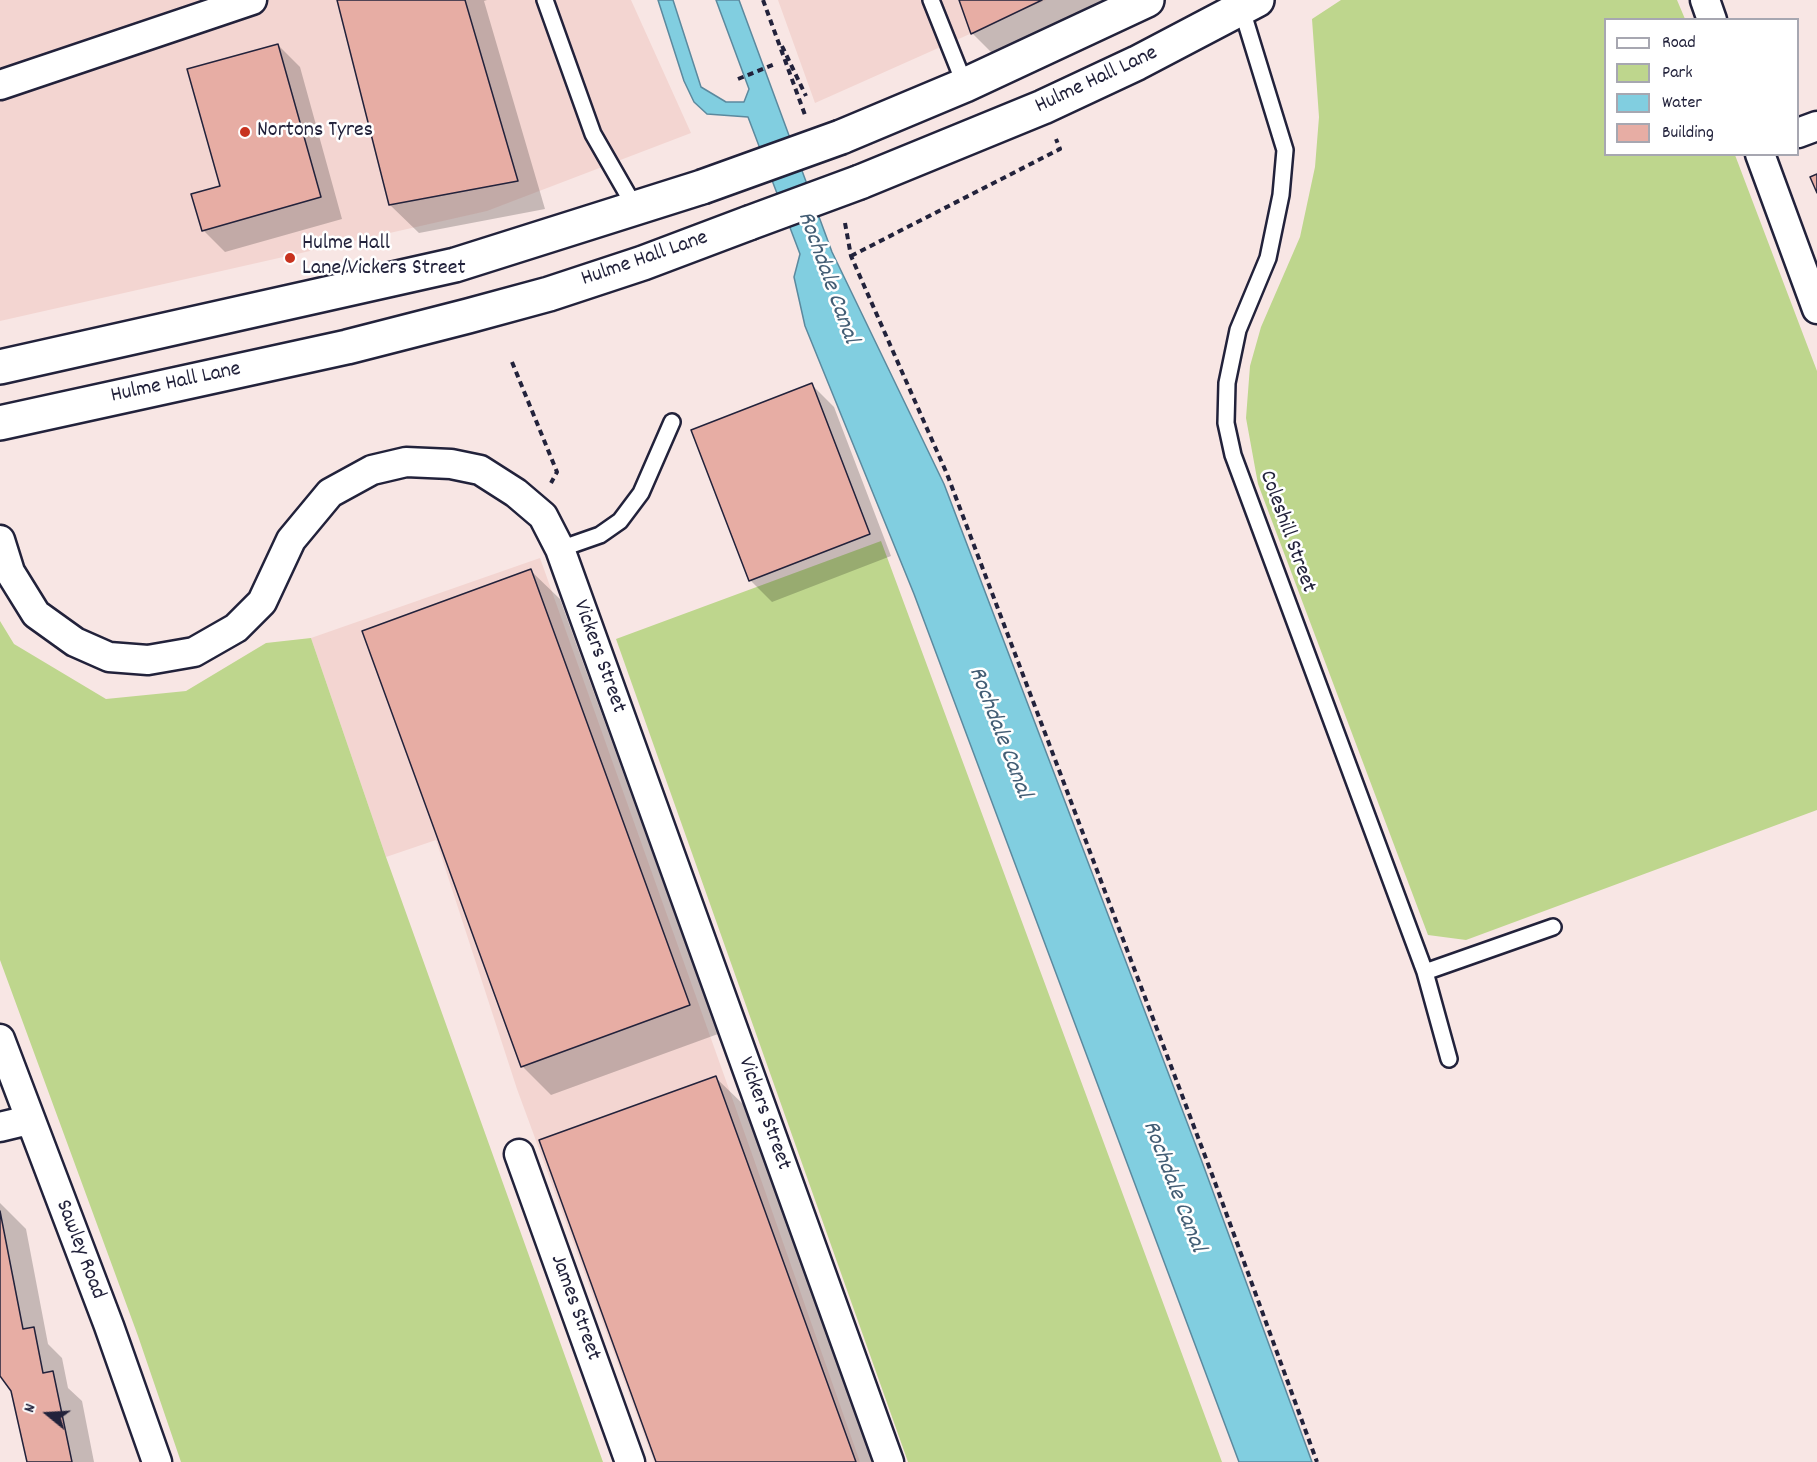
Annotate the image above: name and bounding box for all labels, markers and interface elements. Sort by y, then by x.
legend [1604,18,1799,156]
text: Road [1662,31,1696,56]
street label: Hulme Hall Lane [1032,41,1162,121]
text: Park [1662,61,1693,86]
text: Water [1662,91,1702,116]
place label: Nortons Tyres [257,119,373,145]
text: Building [1662,121,1714,146]
marker: Nortons Tyres [238,125,252,139]
water label: Rochdale Canal [789,208,863,348]
street label: Hulme Hall Lane [578,226,712,294]
place label: Hulme Hall Lane/Vickers Street [302,232,466,284]
marker: Hulme Hall Lane/Vickers Street [283,251,297,265]
street label: Hulme Hall Lane [109,357,243,411]
street label: Coleshill Street [1252,467,1320,597]
street label: Vickers Street [565,597,631,717]
water label: Rochdale Canal [960,663,1036,803]
street label: Vickers Street [730,1054,796,1174]
water label: Rochdale Canal [1134,1117,1210,1257]
street label: Sawley Road [48,1197,110,1303]
street label: James Street [543,1251,605,1365]
north arrow [18,1384,78,1444]
text: N [18,1401,43,1416]

